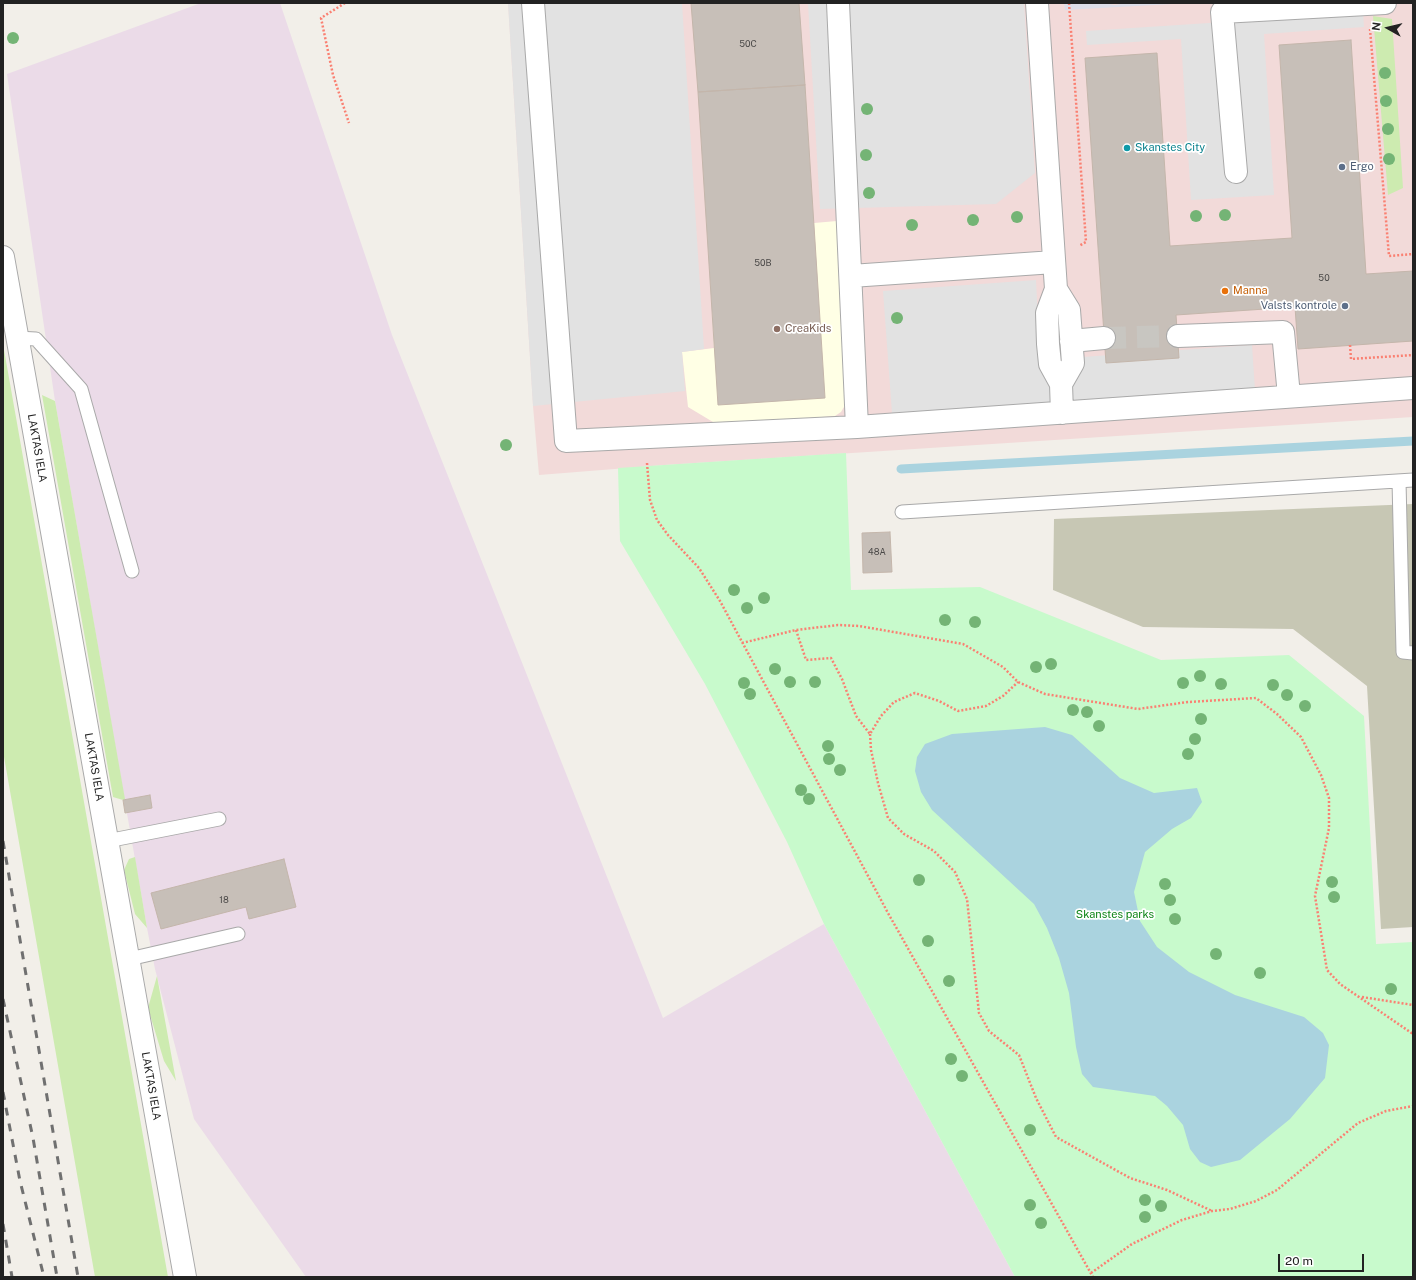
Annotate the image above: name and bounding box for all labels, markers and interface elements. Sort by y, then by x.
north arrow [1368,8,1408,48]
text: N [1370,21,1383,31]
house number: 50C [739,39,757,49]
place label: Skanstes City [1135,141,1205,155]
marker: Skanstes City [1122,143,1132,153]
place label: Ergo [1350,160,1374,174]
marker: Ergo [1337,162,1347,172]
house number: 50B [754,258,772,268]
house number: 50 [1318,273,1330,283]
place label: Manna [1233,284,1268,298]
marker: Manna [1220,286,1230,296]
place label: Valsts kontrole [1261,299,1337,313]
marker: Valsts kontrole [1340,301,1350,311]
place label: CreaKids [785,322,831,336]
marker: CreaKids [772,324,782,334]
street label: LAKTAS IELA [24,413,50,483]
house number: 48A [868,547,886,557]
street label: LAKTAS IELA [81,732,107,802]
house number: 18 [219,895,229,905]
park label: Skanstes parks [1076,908,1154,922]
street label: LAKTAS IELA [138,1051,164,1121]
scale bar [1280,1246,1366,1272]
text: 20 m [1285,1254,1313,1268]

